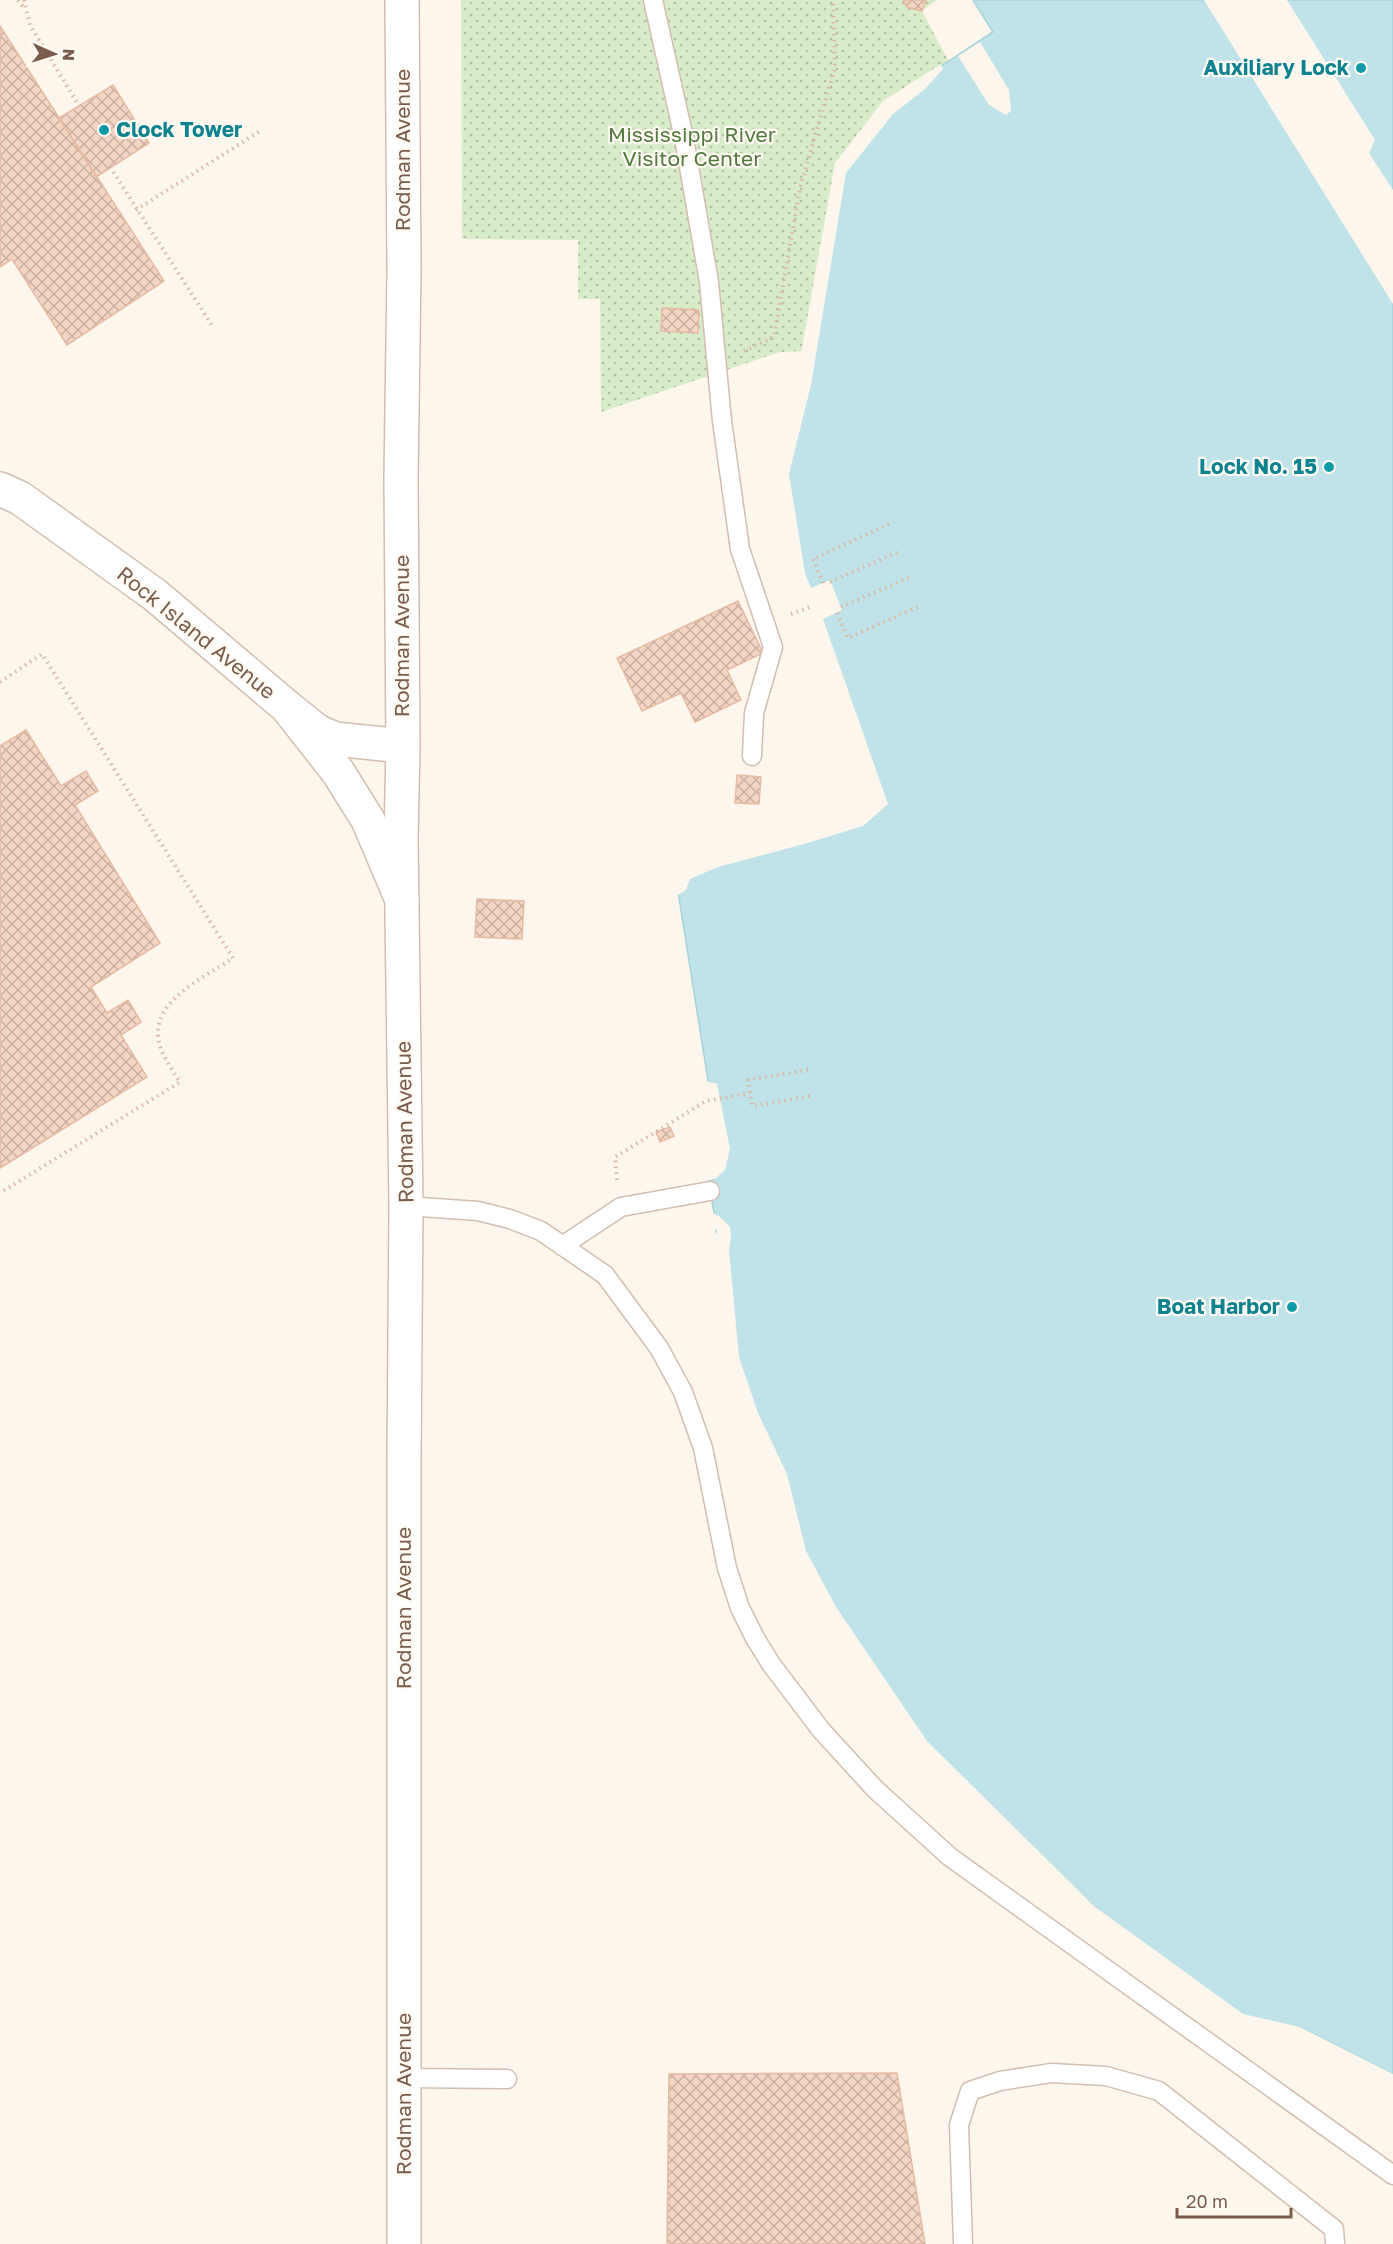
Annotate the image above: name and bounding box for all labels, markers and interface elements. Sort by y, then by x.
north arrow [24,24,84,84]
text: N [59,48,79,61]
place label: Auxiliary Lock [1204,54,1349,80]
marker: Auxiliary Lock [1354,61,1368,75]
street label: Rodman Avenue [389,69,415,231]
place label: Clock Tower [116,116,242,142]
park label: Mississippi River Visitor Center [608,121,776,171]
marker: Clock Tower [97,123,111,137]
place label: Lock No. 15 [1199,453,1317,479]
marker: Lock No. 15 [1322,460,1336,474]
street label: Rodman Avenue [388,555,414,717]
street label: Rock Island Avenue [112,560,281,704]
street label: Rodman Avenue [390,1041,418,1203]
place label: Boat Harbor [1157,1293,1280,1319]
marker: Boat Harbor [1285,1300,1299,1314]
street label: Rodman Avenue [390,1527,416,1689]
street label: Rodman Avenue [390,2013,416,2175]
scale bar [1177,2181,1291,2219]
text: 20 m [1186,2190,1228,2212]

